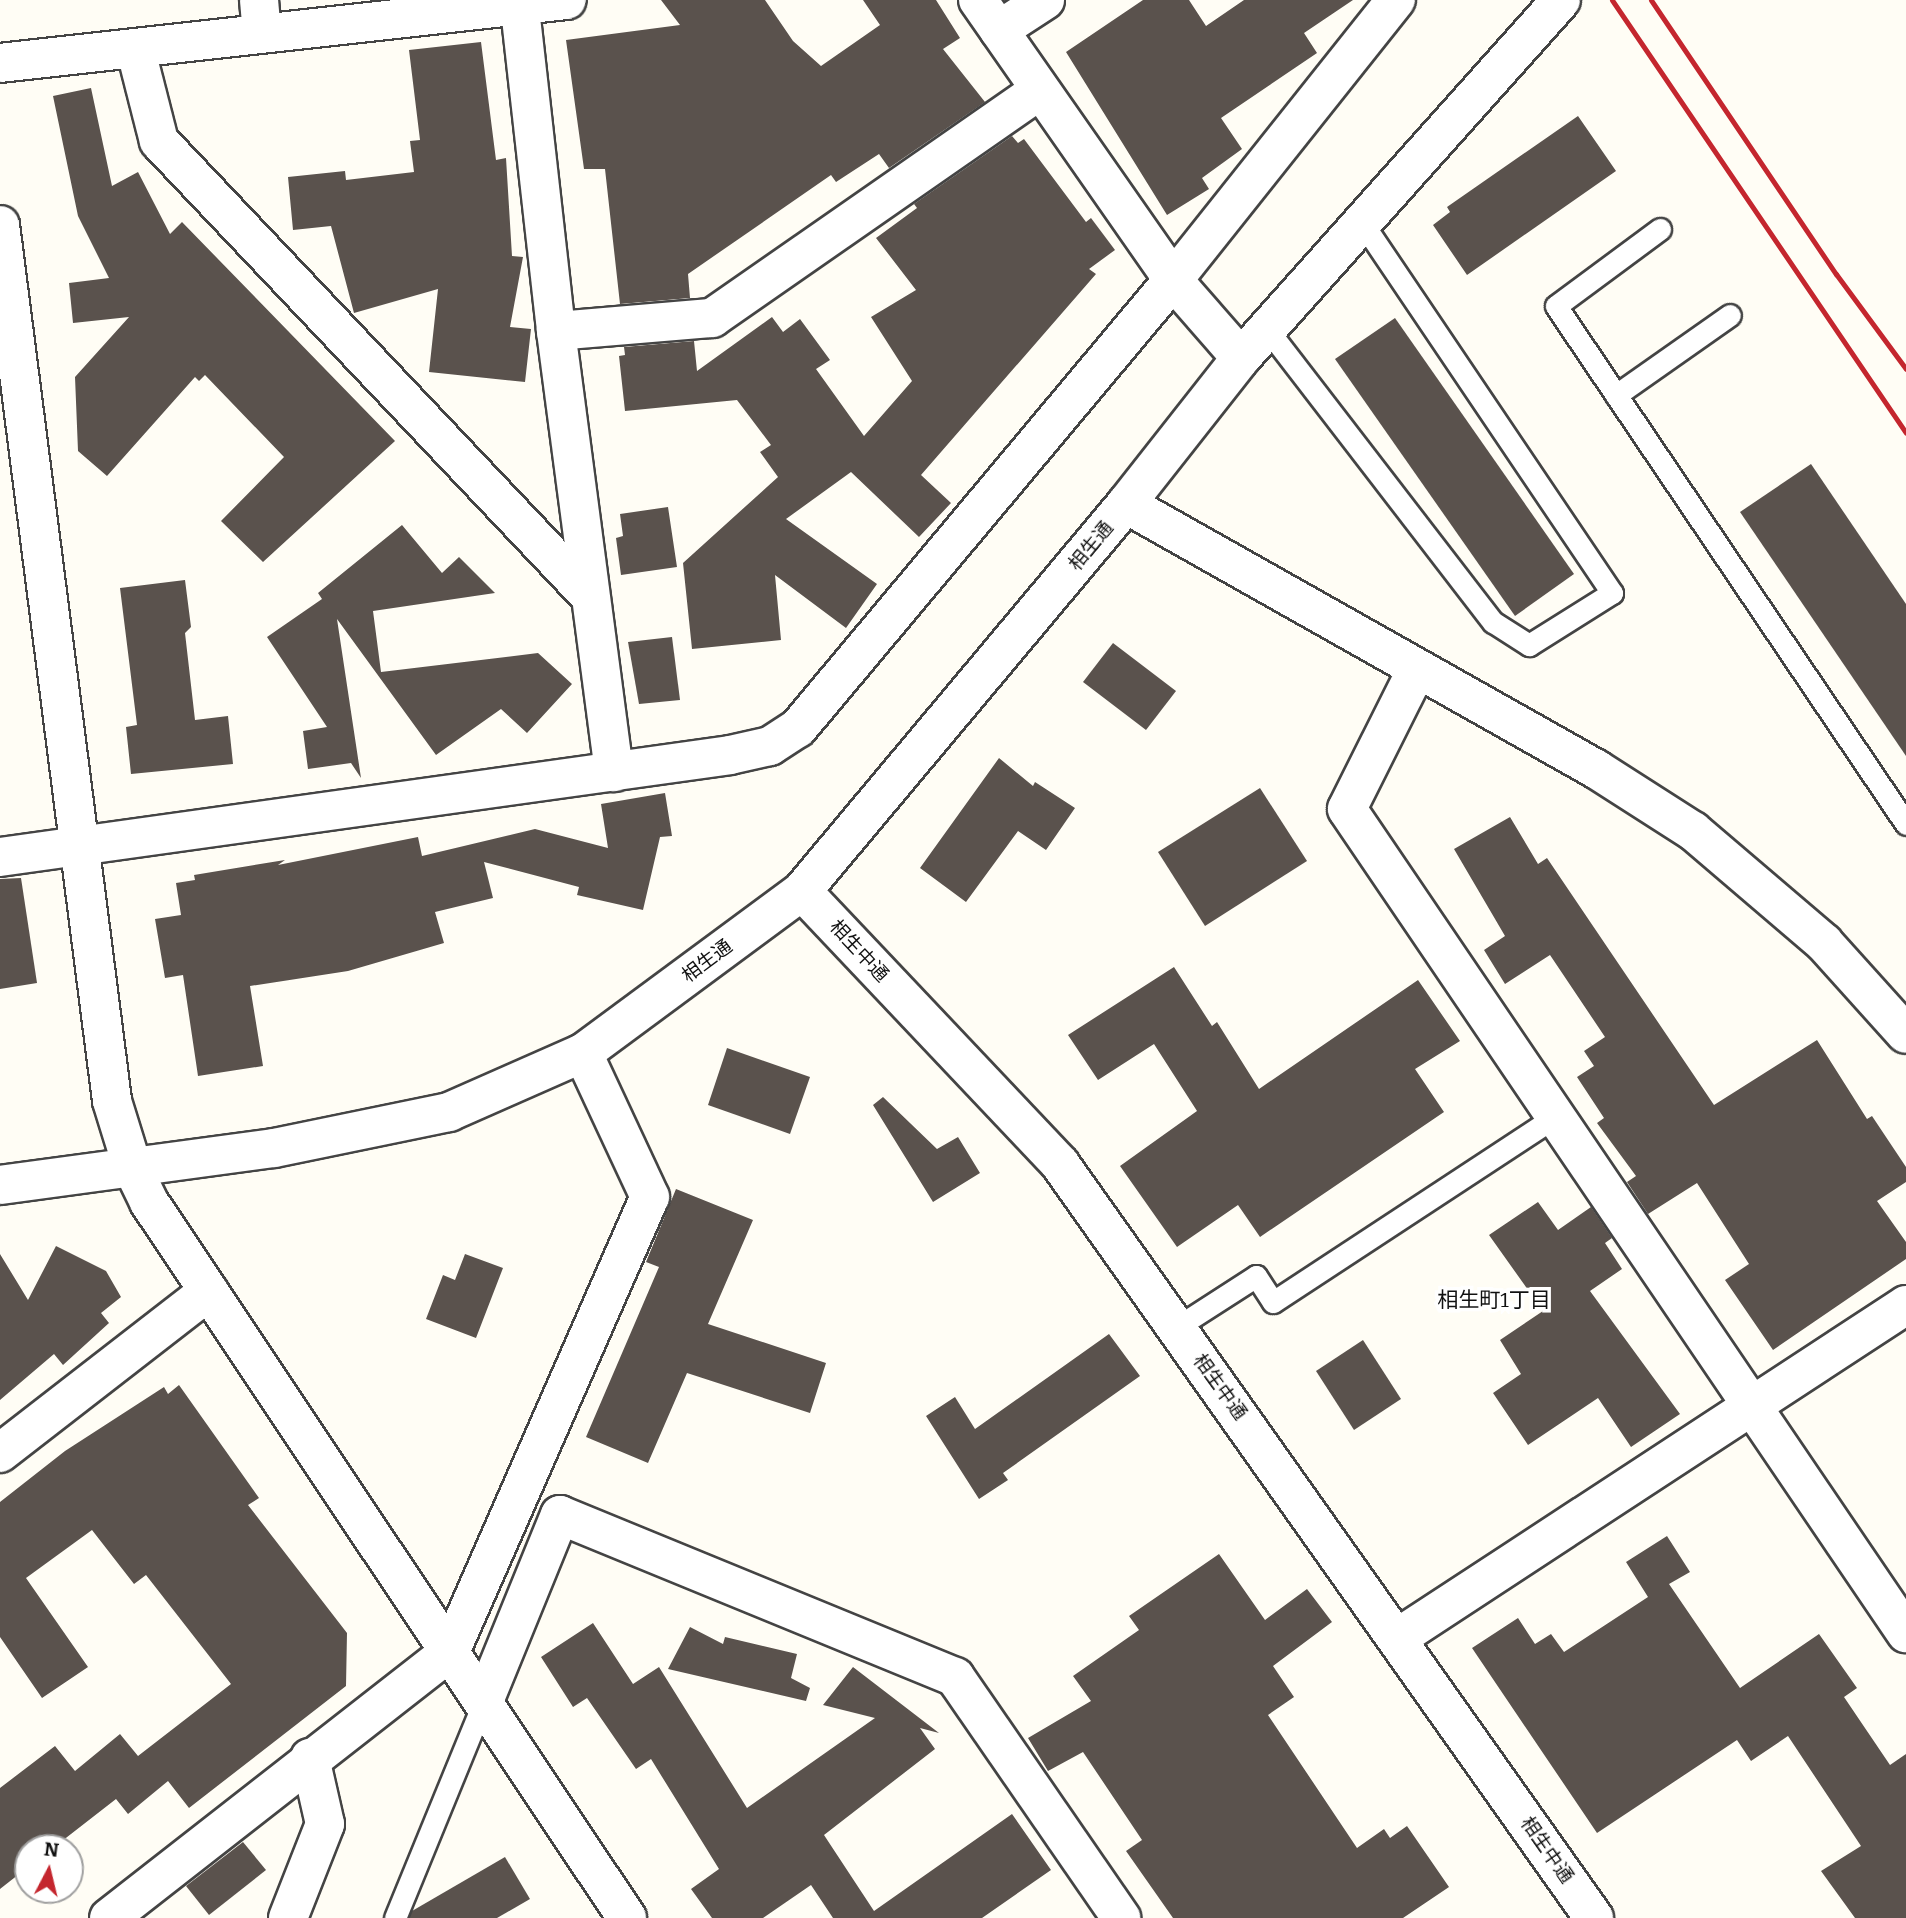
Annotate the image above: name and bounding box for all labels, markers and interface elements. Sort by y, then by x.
street label: 相生通 [1064,517,1118,575]
street label: 相生中通 [825,915,893,987]
street label: 相生通 [677,935,737,987]
district label: 相生町1丁目 [1437,1287,1551,1313]
street label: 相生中通 [1188,1350,1252,1424]
street label: 相生中通 [1516,1812,1578,1888]
north arrow [14,1834,84,1904]
text: N [43,1837,60,1862]

